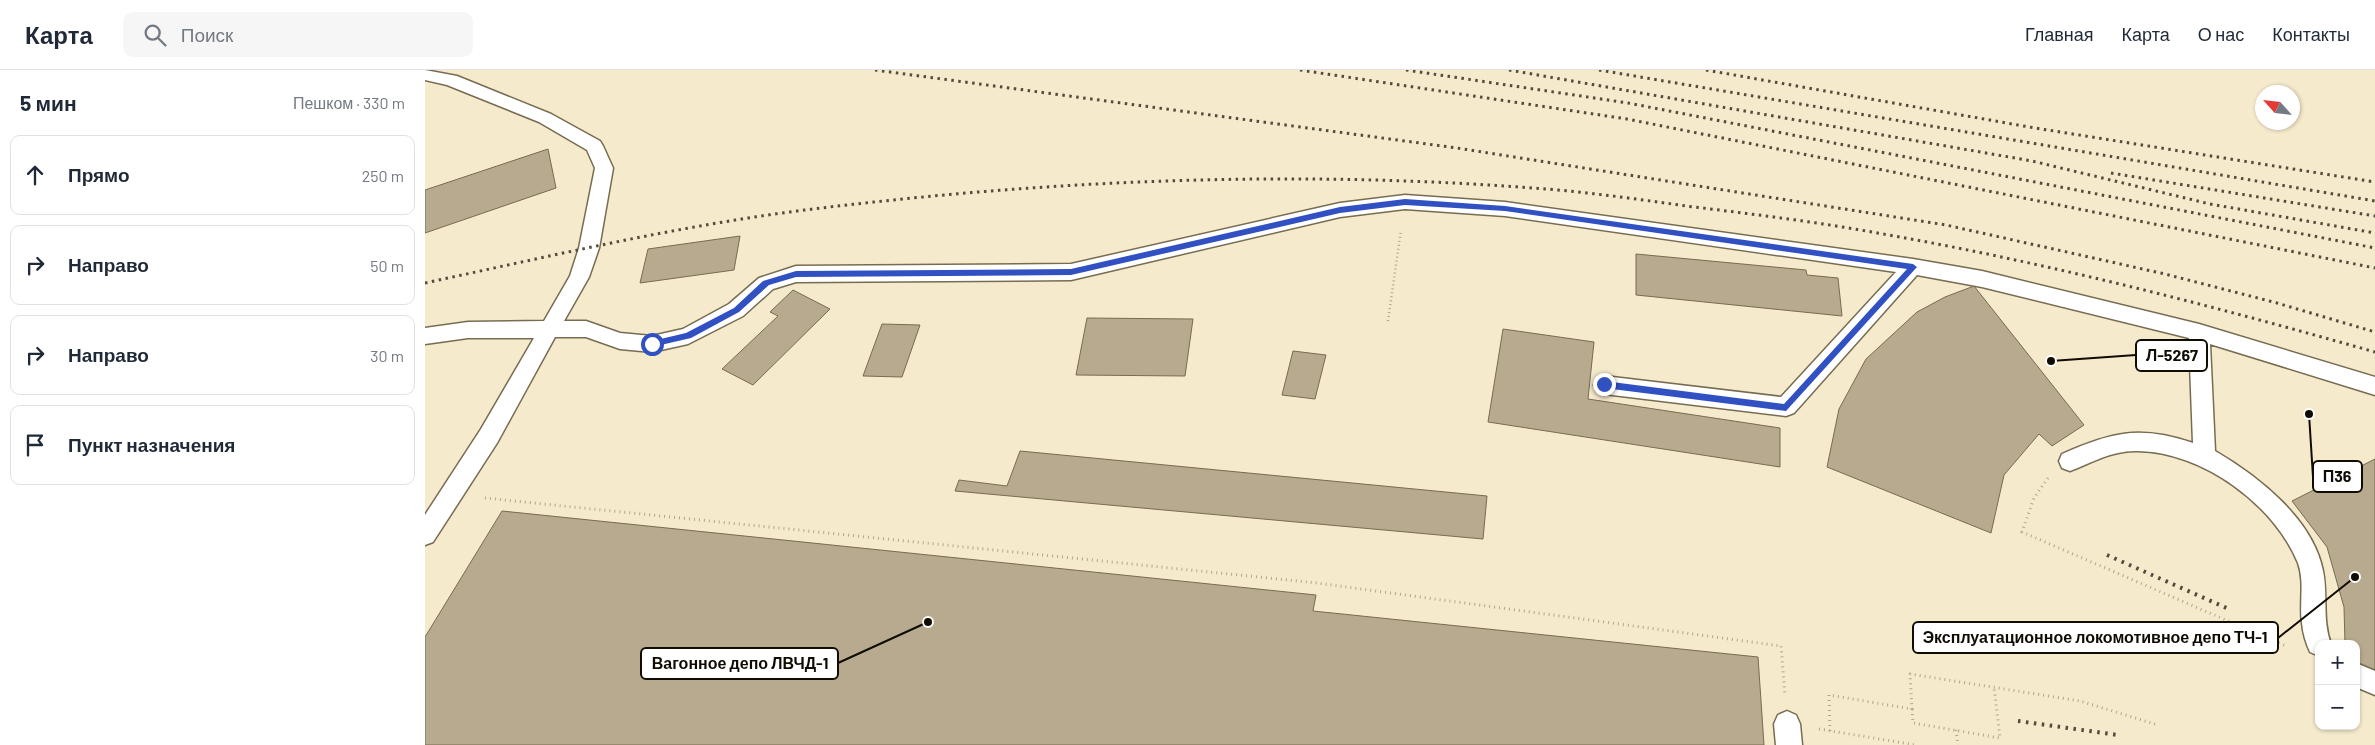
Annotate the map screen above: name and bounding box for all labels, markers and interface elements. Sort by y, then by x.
search box [123,12,473,57]
text: Карта [25,20,93,49]
icon: search [141,21,169,49]
text: Поиск [181,23,233,46]
text: Главная [2025,23,2094,45]
text: Карта [2122,23,2170,45]
text: О нас [2198,23,2244,45]
text: Контакты [2272,23,2350,45]
north arrow [2255,85,2300,130]
text: 5 мин [20,90,77,115]
text: Пешком · 330 m [293,93,405,112]
icon: ahead [21,161,49,189]
text: Прямо [68,163,130,186]
text: 250 m [362,166,404,185]
icon: right [21,251,49,279]
text: Направо [68,253,149,276]
text: 50 m [370,256,404,275]
route start [641,333,664,356]
callout: Л-5267 [2136,340,2207,371]
icon: right [21,341,49,369]
text: Направо [68,343,149,366]
text: Л-5267 [2146,345,2198,364]
text: 30 m [370,346,404,365]
route end [1593,373,1616,396]
icon: arrive [21,431,49,459]
text: Пункт назначения [68,433,235,456]
callout: П36 [2313,461,2362,492]
text: П36 [2323,466,2352,485]
callout: Эксплуатационное локомотивное депо ТЧ-1 [1913,622,2278,653]
text: Эксплуатационное локомотивное депо ТЧ-1 [1923,627,2267,646]
map controls [2315,640,2360,730]
button: + [2315,640,2360,685]
callout: Вагонное депо ЛВЧД-1 [641,648,838,679]
text: Вагонное депо ЛВЧД-1 [652,653,828,672]
button: − [2315,685,2360,730]

